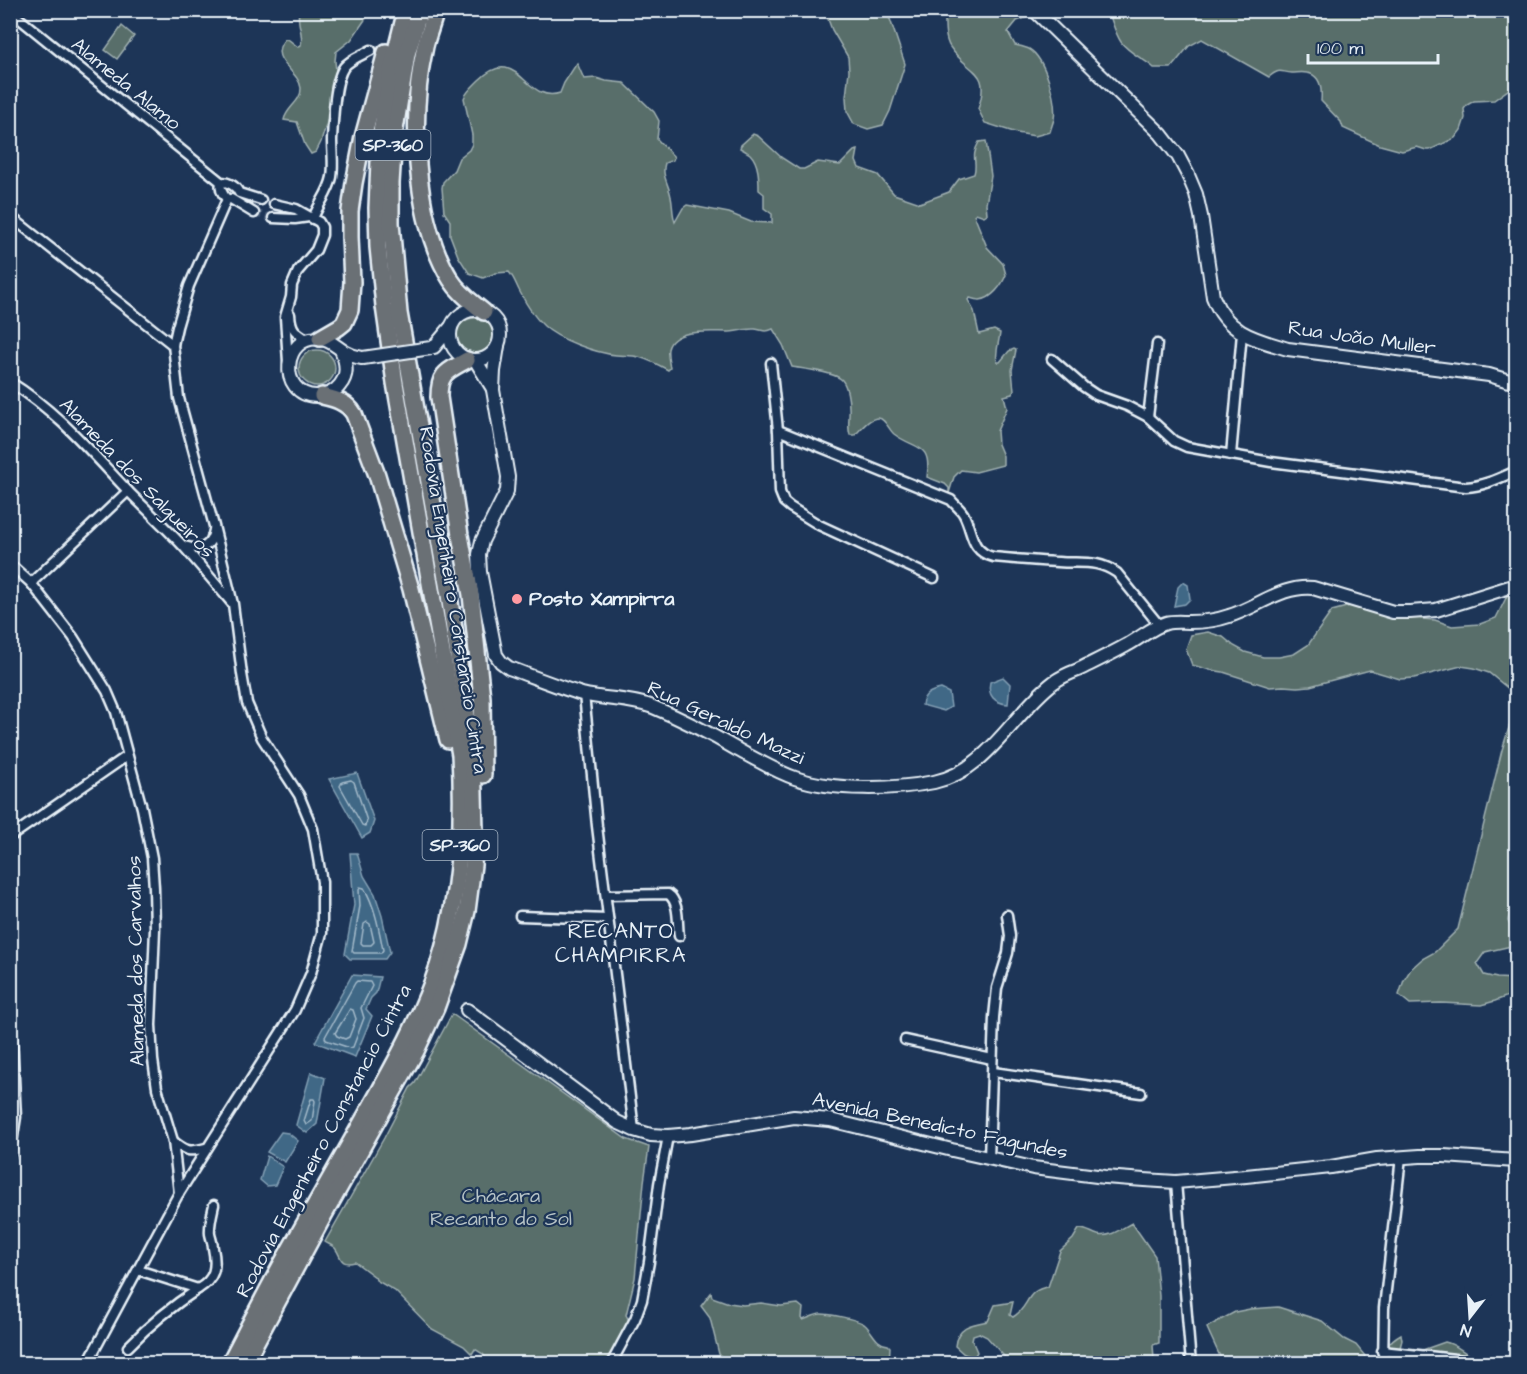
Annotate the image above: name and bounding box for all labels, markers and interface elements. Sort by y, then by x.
scale bar [1308,27,1438,65]
street label: Alameda Alamo [65,31,187,137]
text: 100 m [1317,36,1363,61]
road number: SP-360 [356,130,430,160]
street label: Rua João Muller [1286,314,1438,362]
street label: Alameda dos Salgueiros [52,392,221,565]
street label: Rodovia Engenheiro Constancio Cintra [411,425,494,776]
place label: Posto Xampirra [529,585,675,613]
marker: Posto Xampirra [510,592,524,606]
street label: Rua Geraldo Mazzi [643,674,809,772]
road number: SP-360 [422,830,498,860]
street label: Alameda dos Carvalhos [120,855,152,1067]
district label: RECANTO CHAMPIRRA [555,917,687,970]
street label: Rodovia Engenheiro Constancio Cintra [229,980,420,1303]
street label: Avenida Benedicto Fagundes [810,1085,1070,1168]
park label: Chácara Recanto do Sol [430,1182,572,1233]
north arrow [1440,1287,1500,1347]
text: N [1458,1318,1474,1342]

